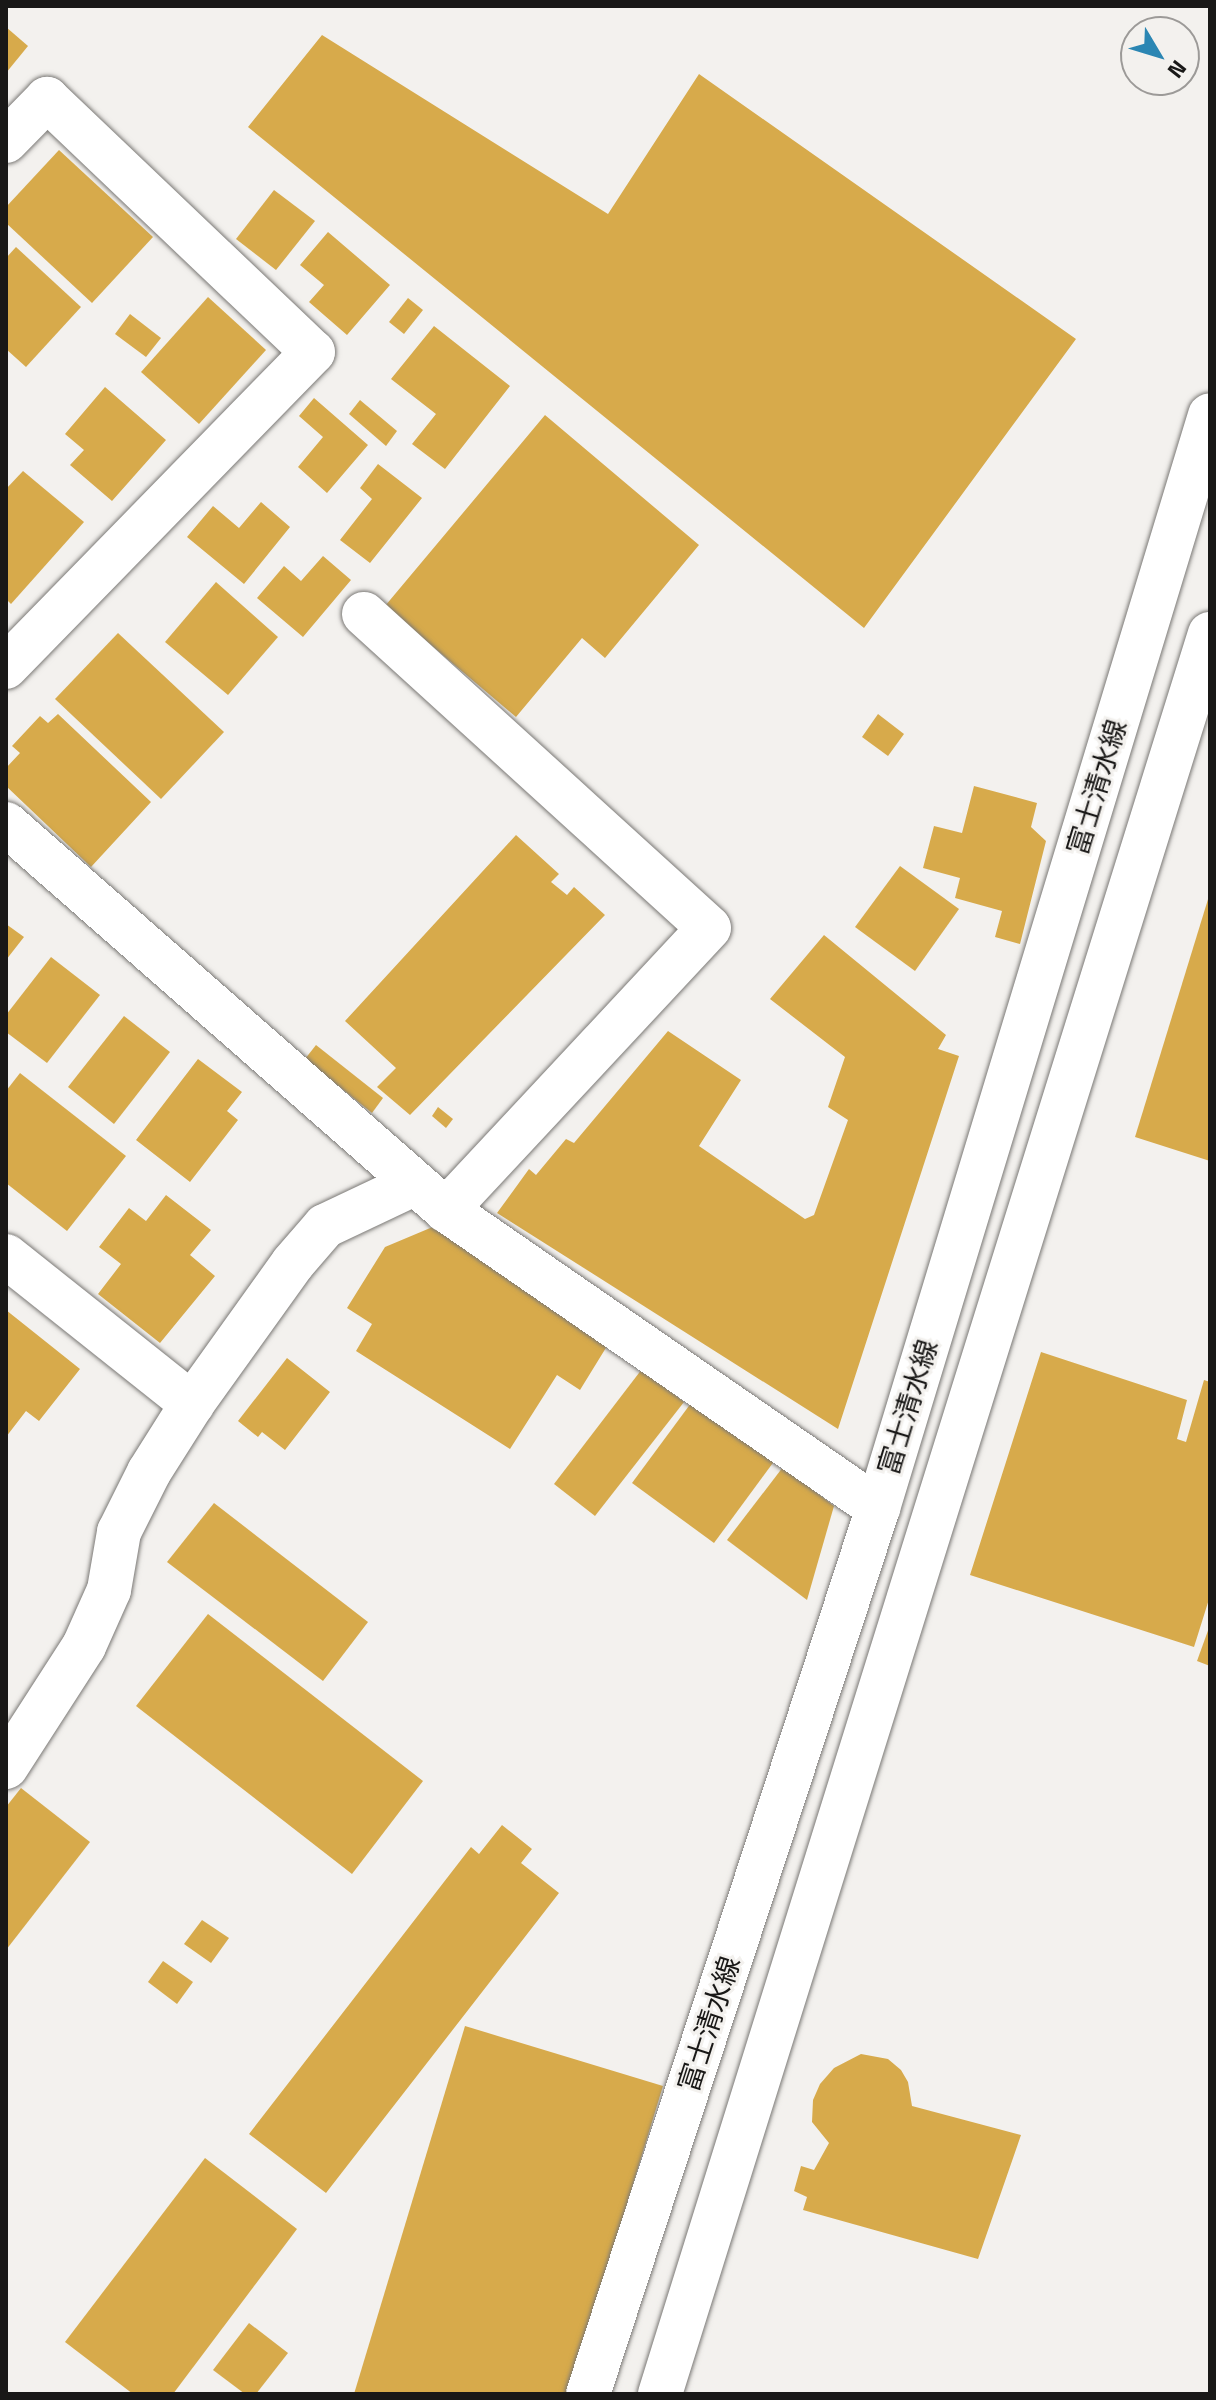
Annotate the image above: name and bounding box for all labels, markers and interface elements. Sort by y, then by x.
north arrow [1120,16,1200,96]
text: N [1159,53,1195,86]
street label: 富士清水線 [1060,715,1134,859]
street label: 富士清水線 [871,1335,945,1479]
street label: 富士清水線 [671,1952,747,2096]

